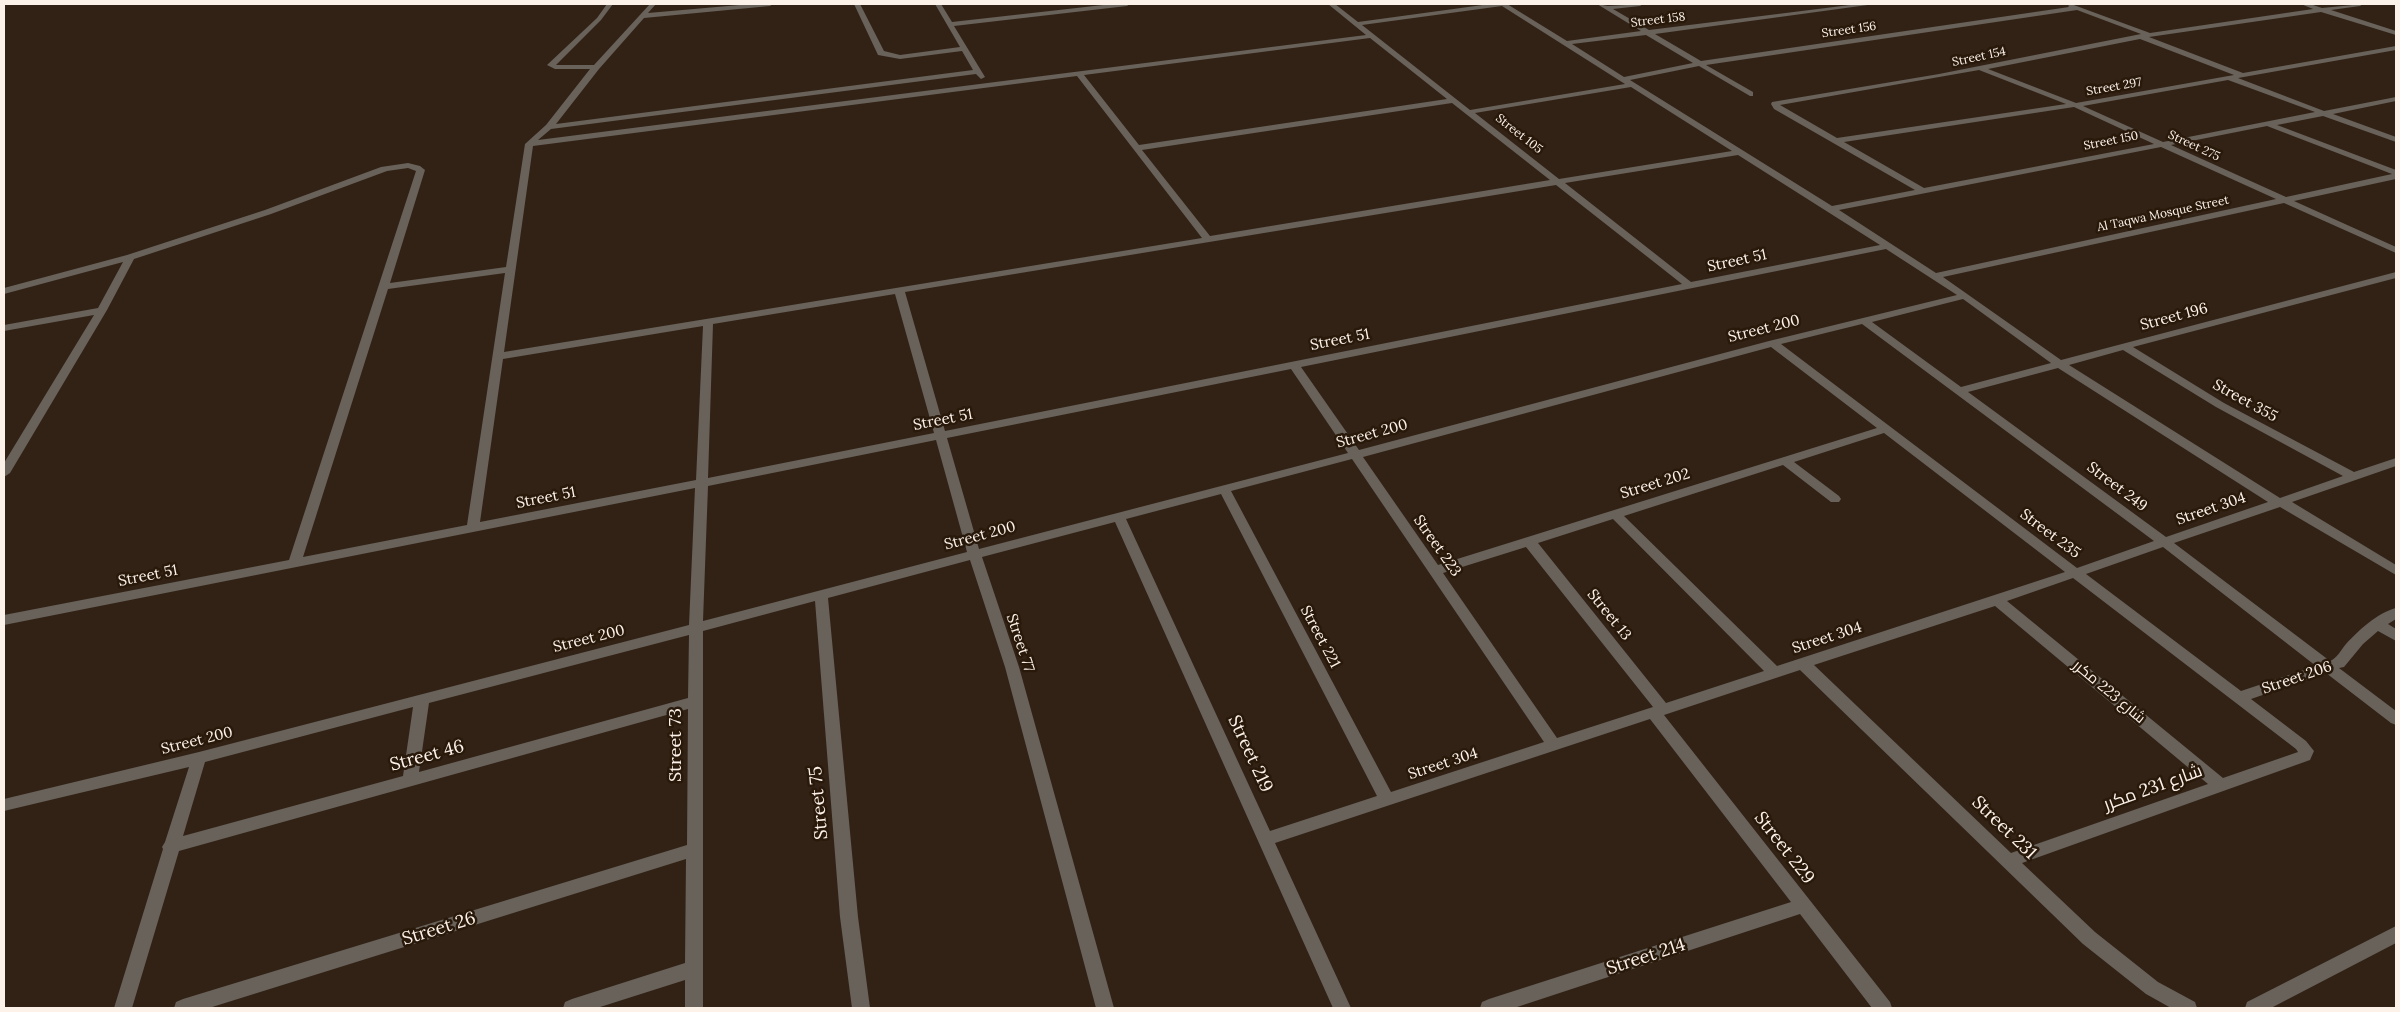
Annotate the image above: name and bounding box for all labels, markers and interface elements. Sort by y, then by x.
street label: Street 158 [1630,10,1686,30]
street label: Street 156 [1821,19,1877,41]
street label: Street 154 [1951,44,2007,70]
street label: Street 297 [2085,75,2143,99]
street label: Street 105 [1493,111,1545,157]
street label: Street 275 [2166,128,2222,164]
street label: Street 150 [2082,129,2140,153]
street label: Al Taqwa Mosque Street [2096,193,2230,235]
street label: Street 51 [1706,246,1768,276]
street label: Street 196 [2138,299,2210,335]
street label: Street 200 [1726,311,1802,347]
street label: Street 51 [1309,325,1371,355]
street label: Street 355 [2210,376,2280,426]
street label: Street 51 [912,405,974,435]
street label: Street 200 [1334,416,1410,452]
street label: Street 249 [2083,458,2151,516]
street label: Street 202 [1618,465,1692,503]
street label: Street 51 [515,483,577,513]
street label: Street 304 [2174,489,2248,529]
street label: Street 235 [2016,505,2084,563]
street label: Street 223 [1409,512,1465,580]
street label: Street 200 [942,518,1018,554]
street label: Street 51 [117,561,179,591]
street label: Street 13 [1583,586,1635,644]
street label: Street 221 [1296,603,1344,671]
street label: Street 77 [1002,612,1038,674]
street label: Street 304 [1790,618,1864,658]
street label: Street 200 [551,621,627,657]
street label: شارع 223 مكرر [2069,656,2149,728]
street label: Street 206 [2260,658,2334,698]
street label: Street 73 [665,708,687,782]
street label: Street 219 [1223,712,1277,796]
street label: Street 200 [159,723,235,759]
street label: Street 46 [388,736,466,776]
street label: Street 304 [1406,744,1480,784]
street label: شارع 231 مكرر [2101,760,2205,816]
street label: Street 75 [805,765,833,841]
street label: Street 231 [1967,792,2041,864]
street label: Street 229 [1749,808,1819,888]
street label: Street 26 [400,908,478,950]
street label: Street 214 [1604,934,1688,980]

